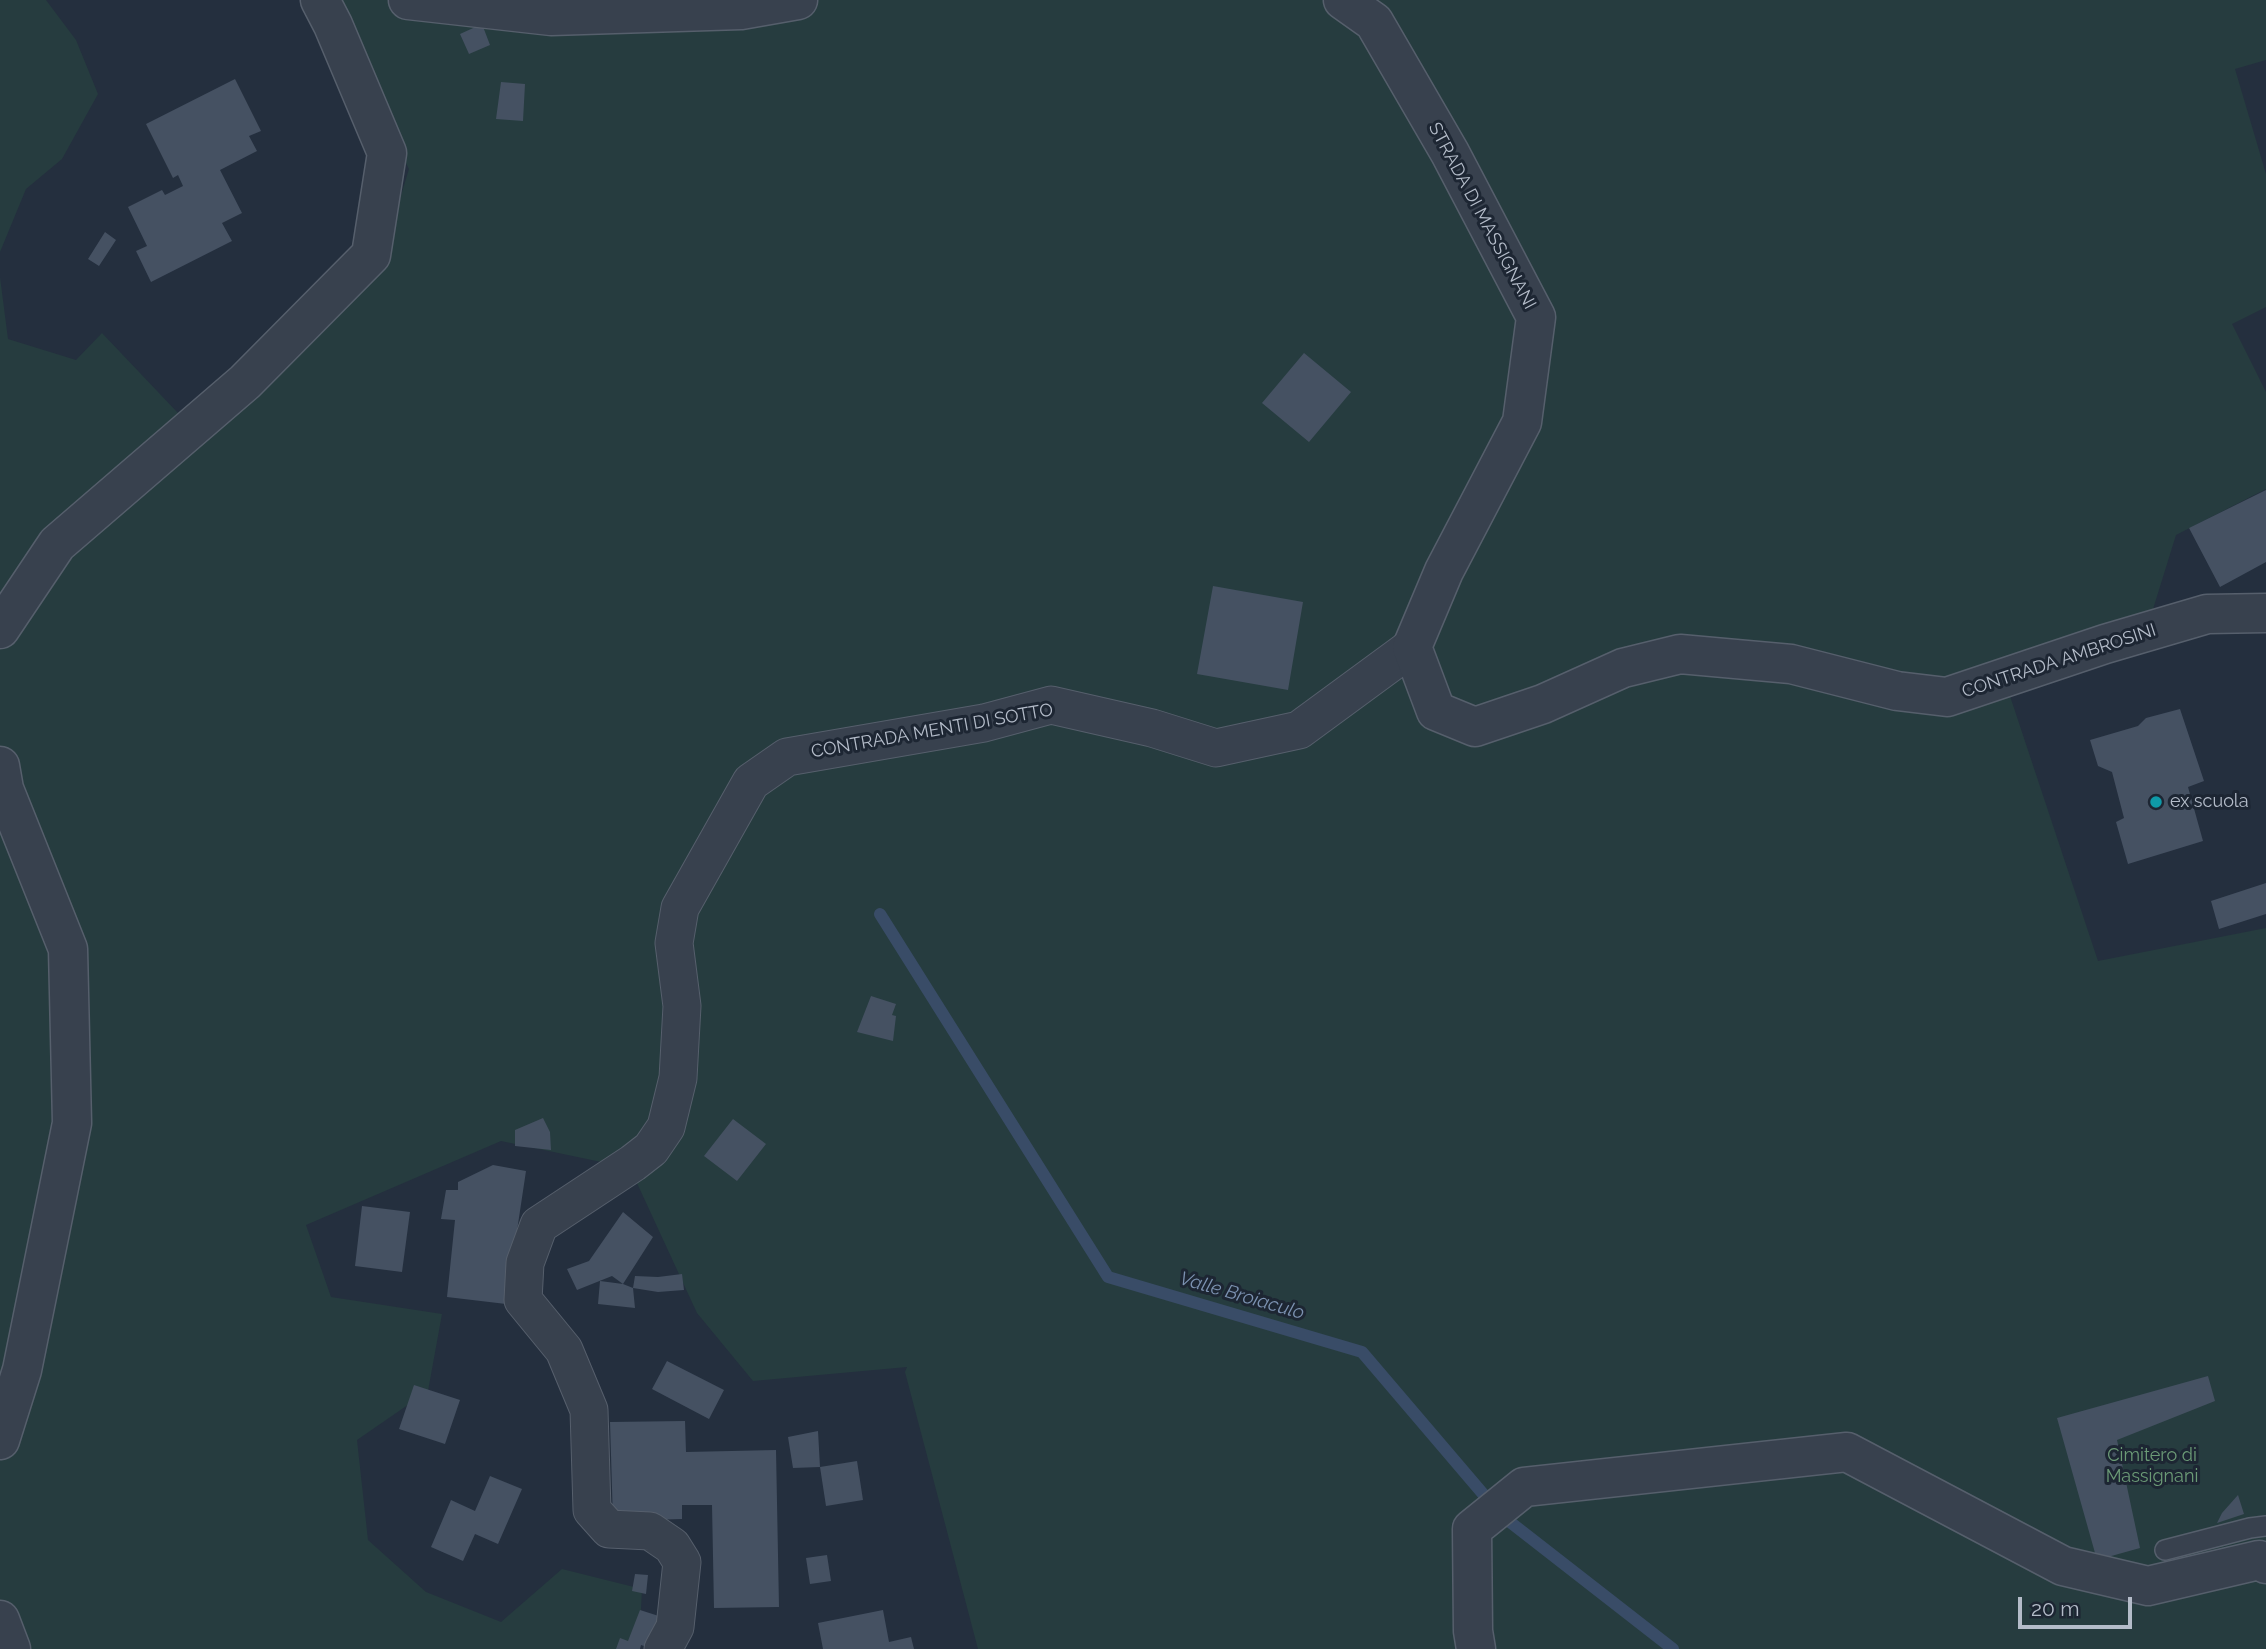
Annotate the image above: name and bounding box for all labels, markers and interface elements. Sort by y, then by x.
street label: STRADA DI MASSIGNANI [1424,119,1540,313]
street label: CONTRADA AMBROSINI [1959,619,2159,703]
street label: CONTRADA MENTI DI SOTTO [809,699,1055,763]
place label: ex scuola [2170,791,2249,813]
marker: ex scuola [2148,794,2164,810]
water label: Valle Broiaculo [1177,1267,1307,1325]
park label: Cimitero di Massignani [2106,1445,2198,1488]
scale bar [2021,1582,2135,1626]
text: 20 m [2031,1596,2079,1621]

